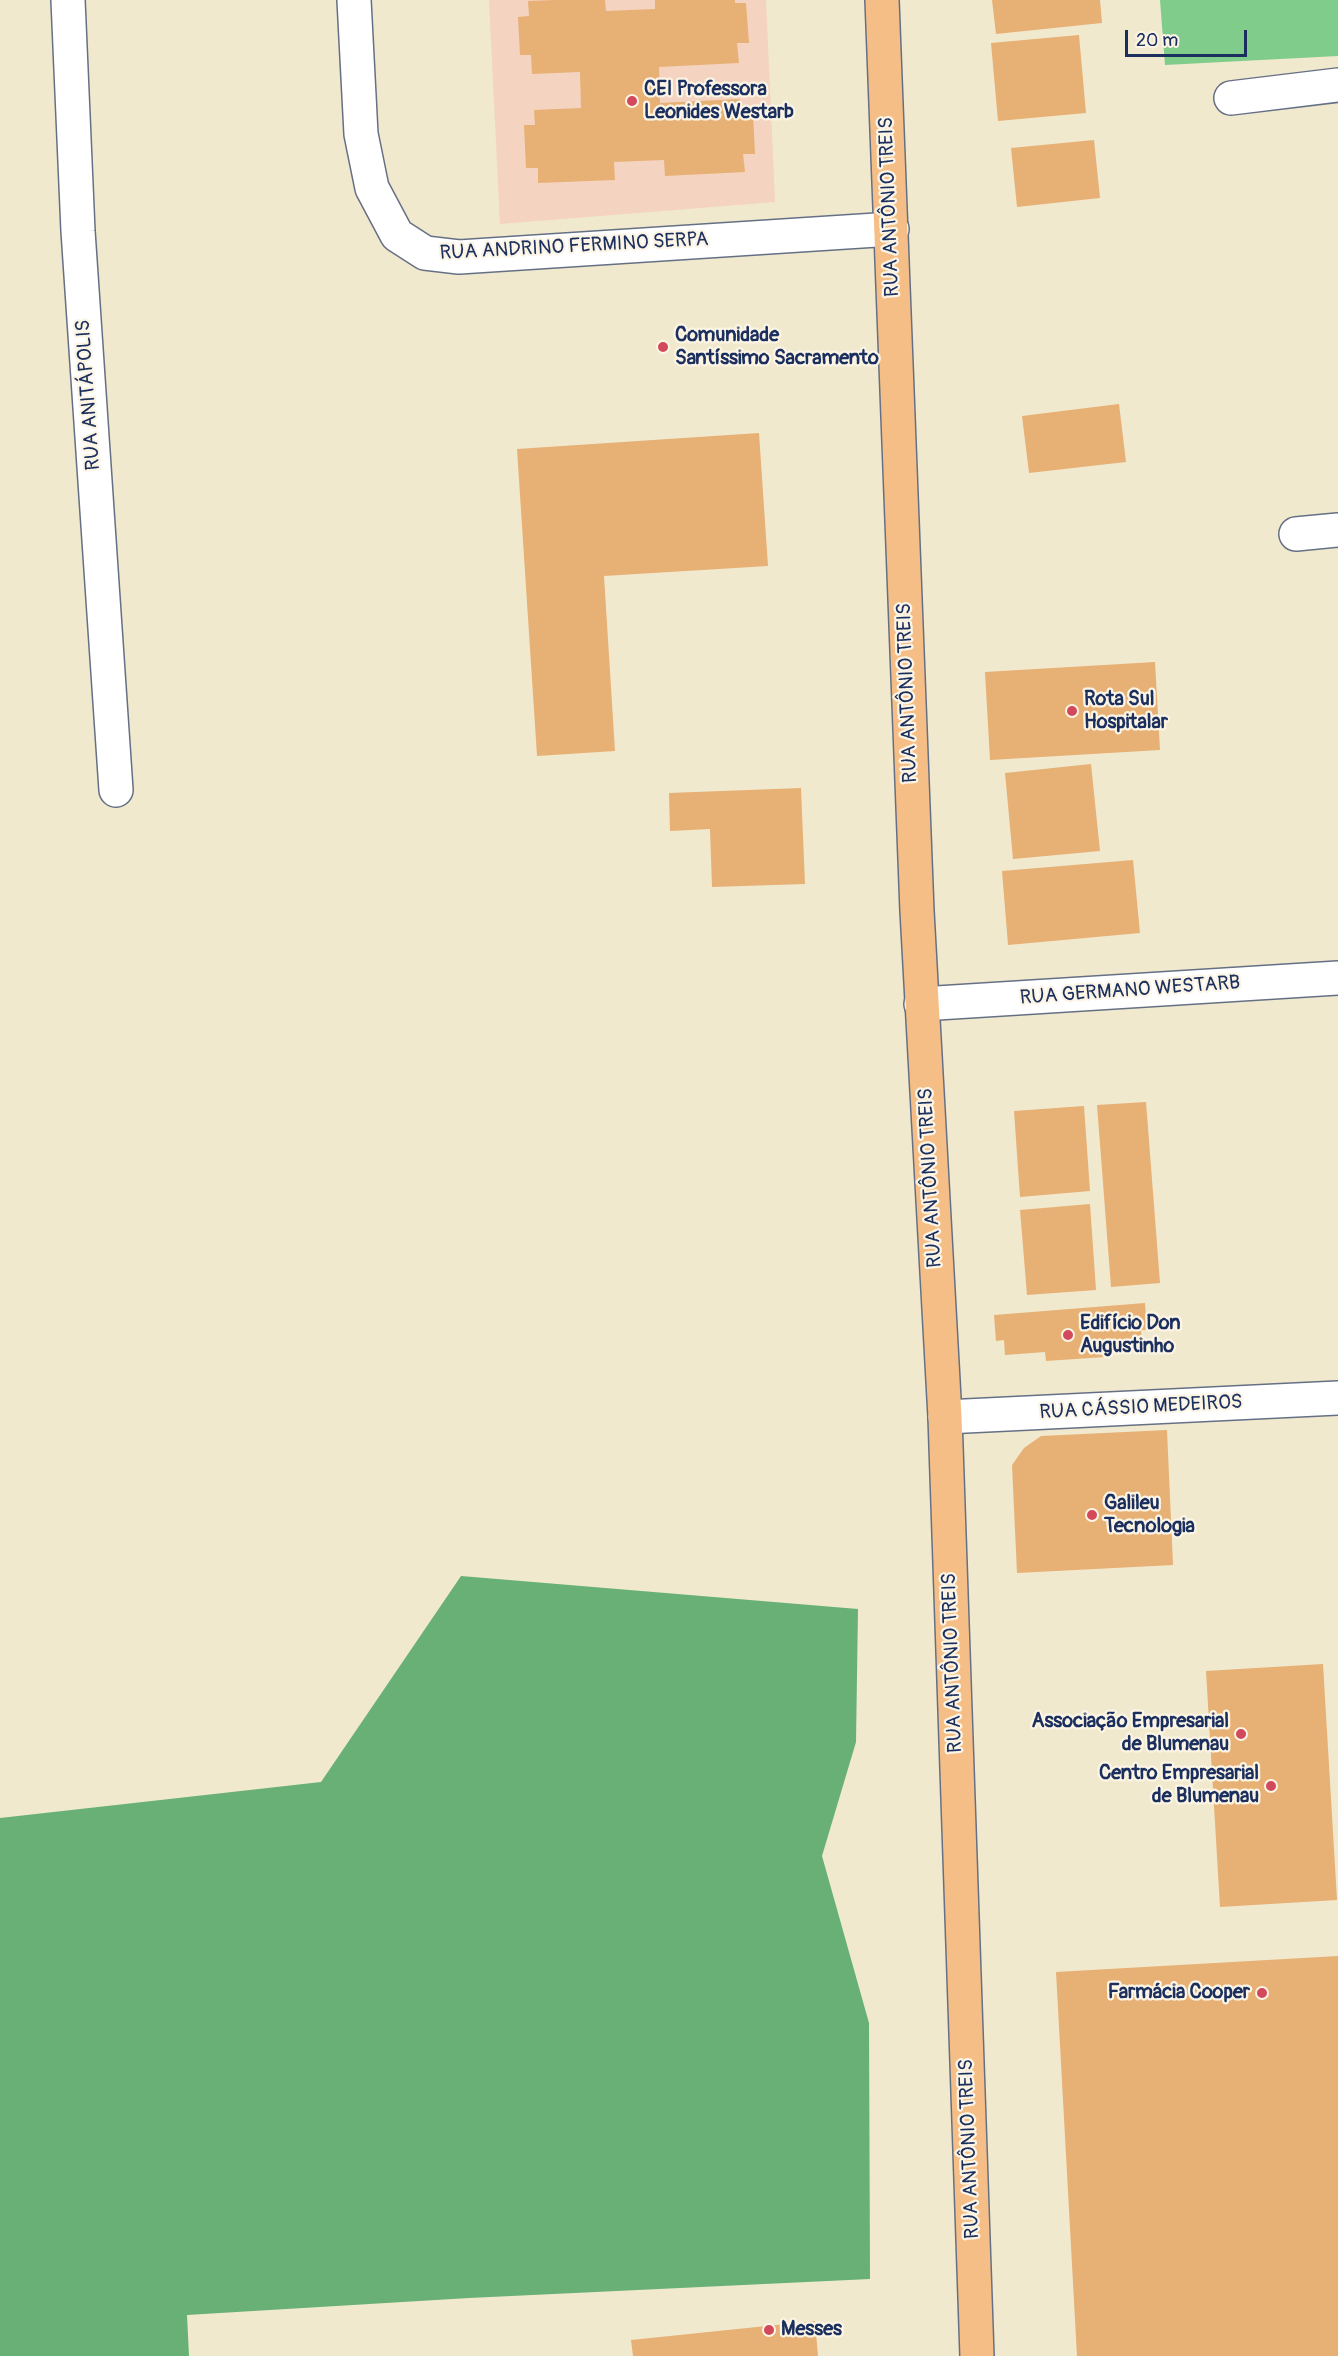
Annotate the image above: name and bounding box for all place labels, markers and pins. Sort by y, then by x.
place label: CEI Professora Leonides Westarb [644,78,794,125]
marker: CEI Professora Leonides Westarb [625,94,639,108]
place label: Comunidade Santíssimo Sacramento [675,324,879,371]
marker: Comunidade Santíssimo Sacramento [656,340,670,354]
place label: Rota Sul Hospitalar [1084,688,1168,735]
marker: Rota Sul Hospitalar [1065,704,1079,718]
place label: Edifício Don Augustinho [1080,1312,1181,1359]
marker: Edifício Don Augustinho [1061,1328,1075,1342]
place label: Galileu Tecnologia [1104,1492,1195,1539]
marker: Galileu Tecnologia [1085,1508,1099,1522]
place label: Associação Empresarial de Blumenau [1031,1710,1229,1757]
marker: Associação Empresarial de Blumenau [1234,1727,1248,1741]
place label: Centro Empresarial de Blumenau [1099,1762,1259,1809]
marker: Centro Empresarial de Blumenau [1264,1779,1278,1793]
place label: Farmácia Cooper [1108,1981,1250,2005]
marker: Farmácia Cooper [1255,1986,1269,2000]
place label: Messes [781,2318,842,2342]
marker: Messes [762,2323,776,2337]

